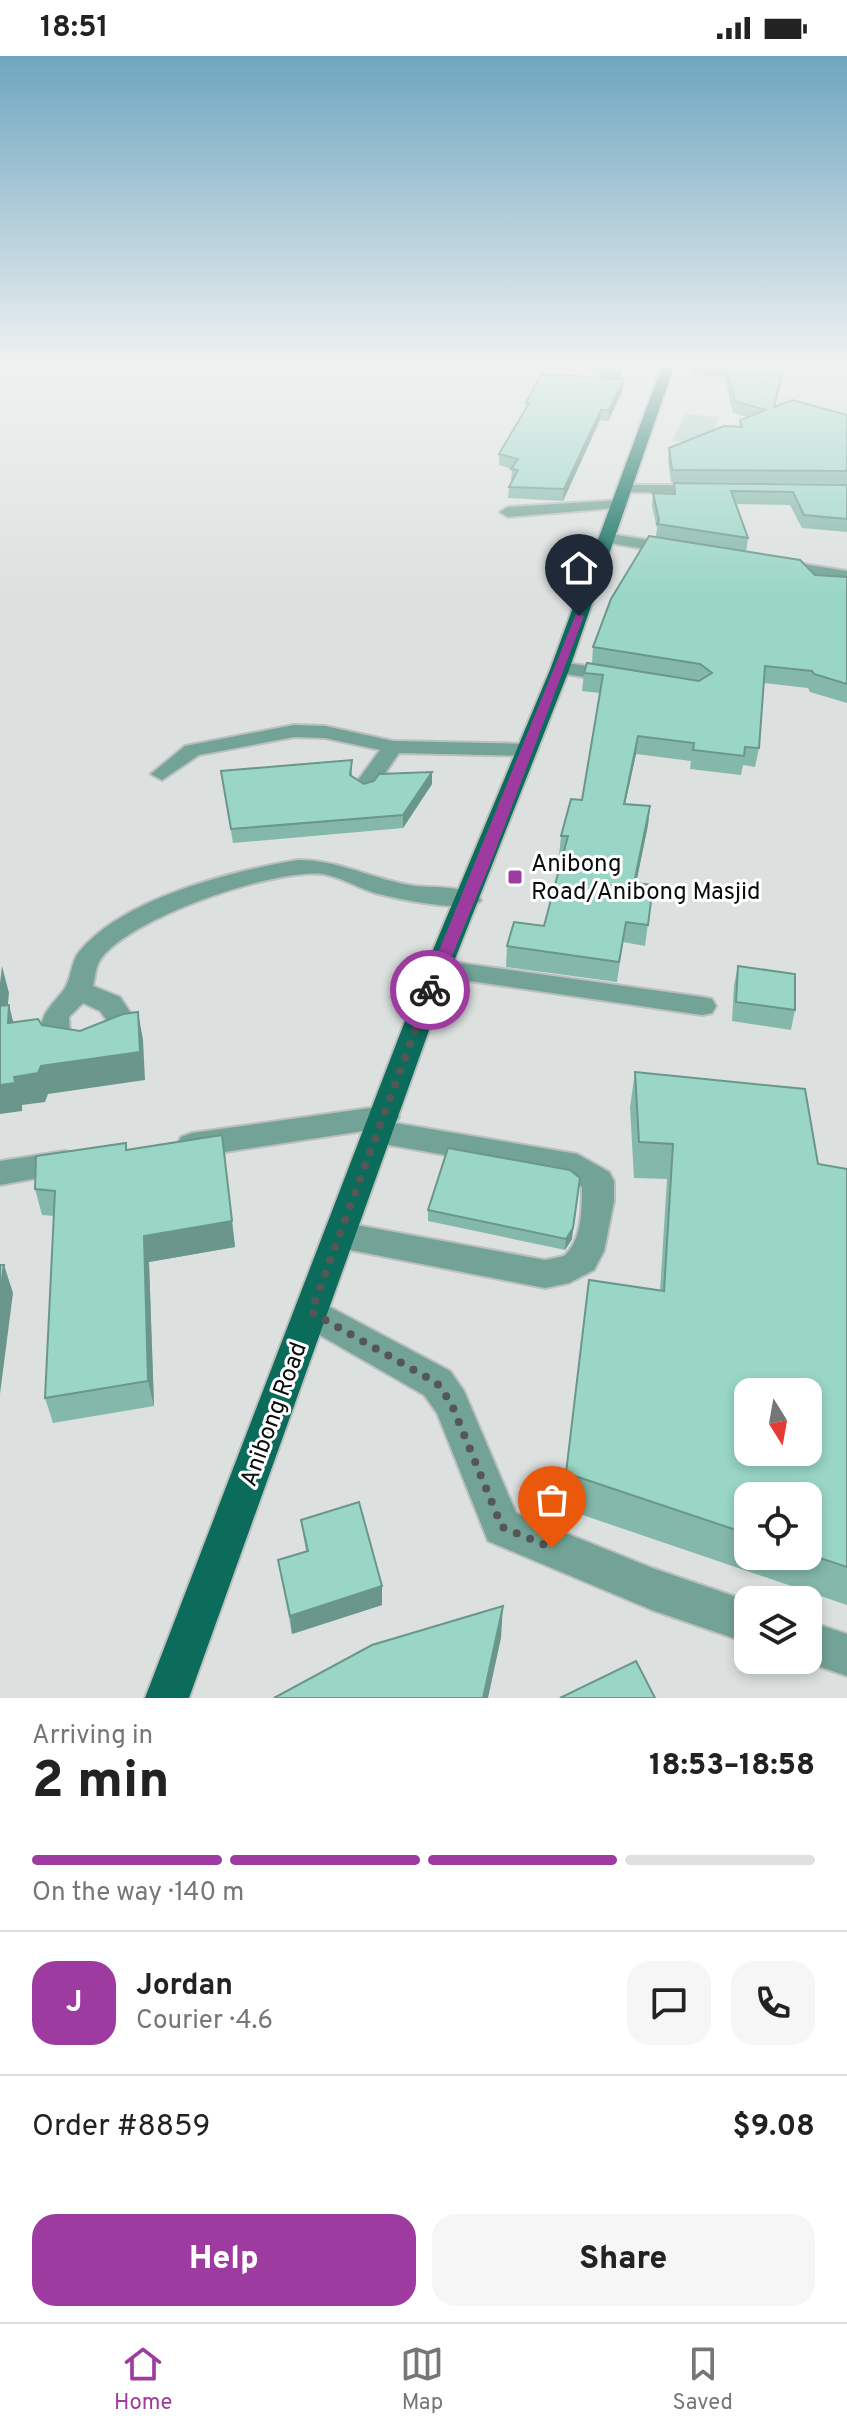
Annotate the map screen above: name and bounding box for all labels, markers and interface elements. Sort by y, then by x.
text: 18:51 [40,10,109,47]
pin [545,534,613,616]
icon: home [557,546,601,590]
place label: Anibong Road/Anibong Masjid [531,850,761,908]
marker: Anibong Road/Anibong Masjid [506,868,524,886]
courier [390,950,470,1030]
icon: bike [408,968,452,1012]
street label: Anibong Road [235,1338,315,1491]
north arrow [734,1378,822,1466]
map controls [734,1378,822,1674]
pin [518,1466,586,1548]
icon: bag [530,1478,574,1522]
button: locate [734,1482,822,1570]
button: layers [734,1586,822,1674]
text: Arriving in [32,1720,153,1753]
text: 18:53–18:58 [649,1748,815,1785]
text: 2 min [32,1750,170,1816]
text: On the way · 140 m [32,1877,244,1910]
button: chat [627,1961,711,2045]
button: phone [731,1961,815,2045]
text: Jordan [136,1968,233,2005]
text: J [66,1985,82,2022]
text: Courier · 4.6 [136,2005,273,2038]
text: Order #8859 [32,2109,210,2146]
text: $9.08 [733,2109,815,2146]
button: Help [32,2214,416,2306]
button: Share [432,2214,815,2306]
tab: Home [114,2342,172,2417]
tab: Map [400,2342,444,2417]
tab: Saved [673,2342,733,2417]

